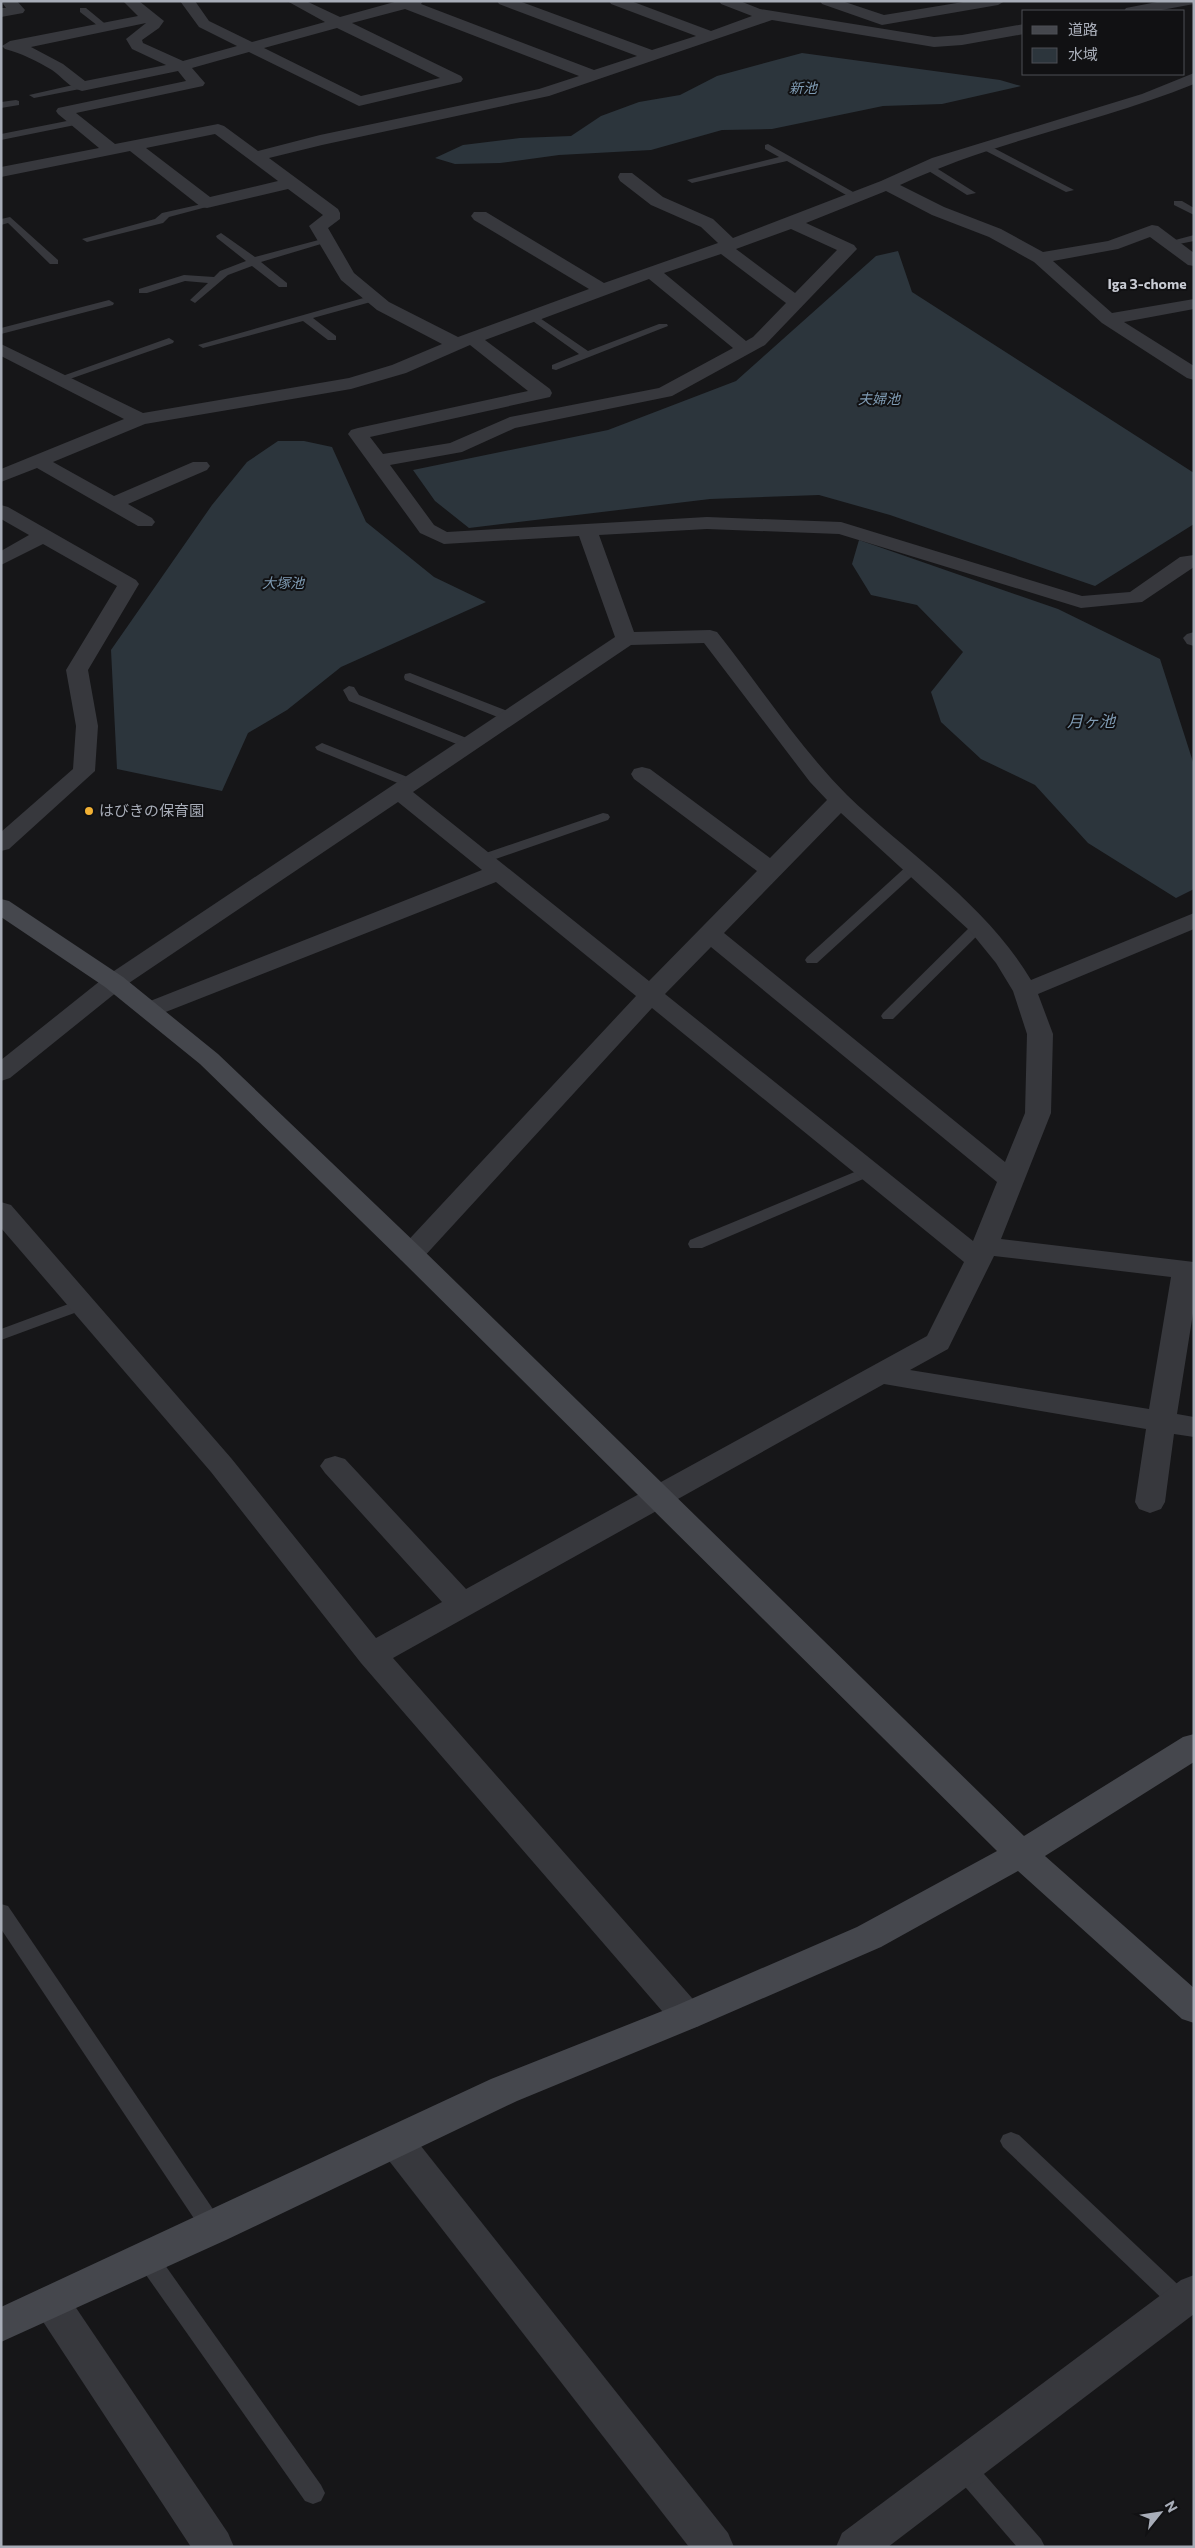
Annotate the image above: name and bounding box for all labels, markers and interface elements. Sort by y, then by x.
legend [1022,10,1185,75]
text: 道路 [1068,20,1098,38]
text: 水域 [1068,45,1098,63]
water label: 新池 [789,79,819,96]
district label: Iga 3-chome [1107,275,1187,292]
water label: 夫婦池 [858,390,902,407]
water label: 大塚池 [262,574,306,591]
water label: 月ヶ池 [1067,711,1117,730]
place label: はびきの保育園 [99,801,204,819]
marker: はびきの保育園 [83,805,95,817]
north arrow [1135,2488,1185,2538]
text: N [1162,2497,1182,2515]

